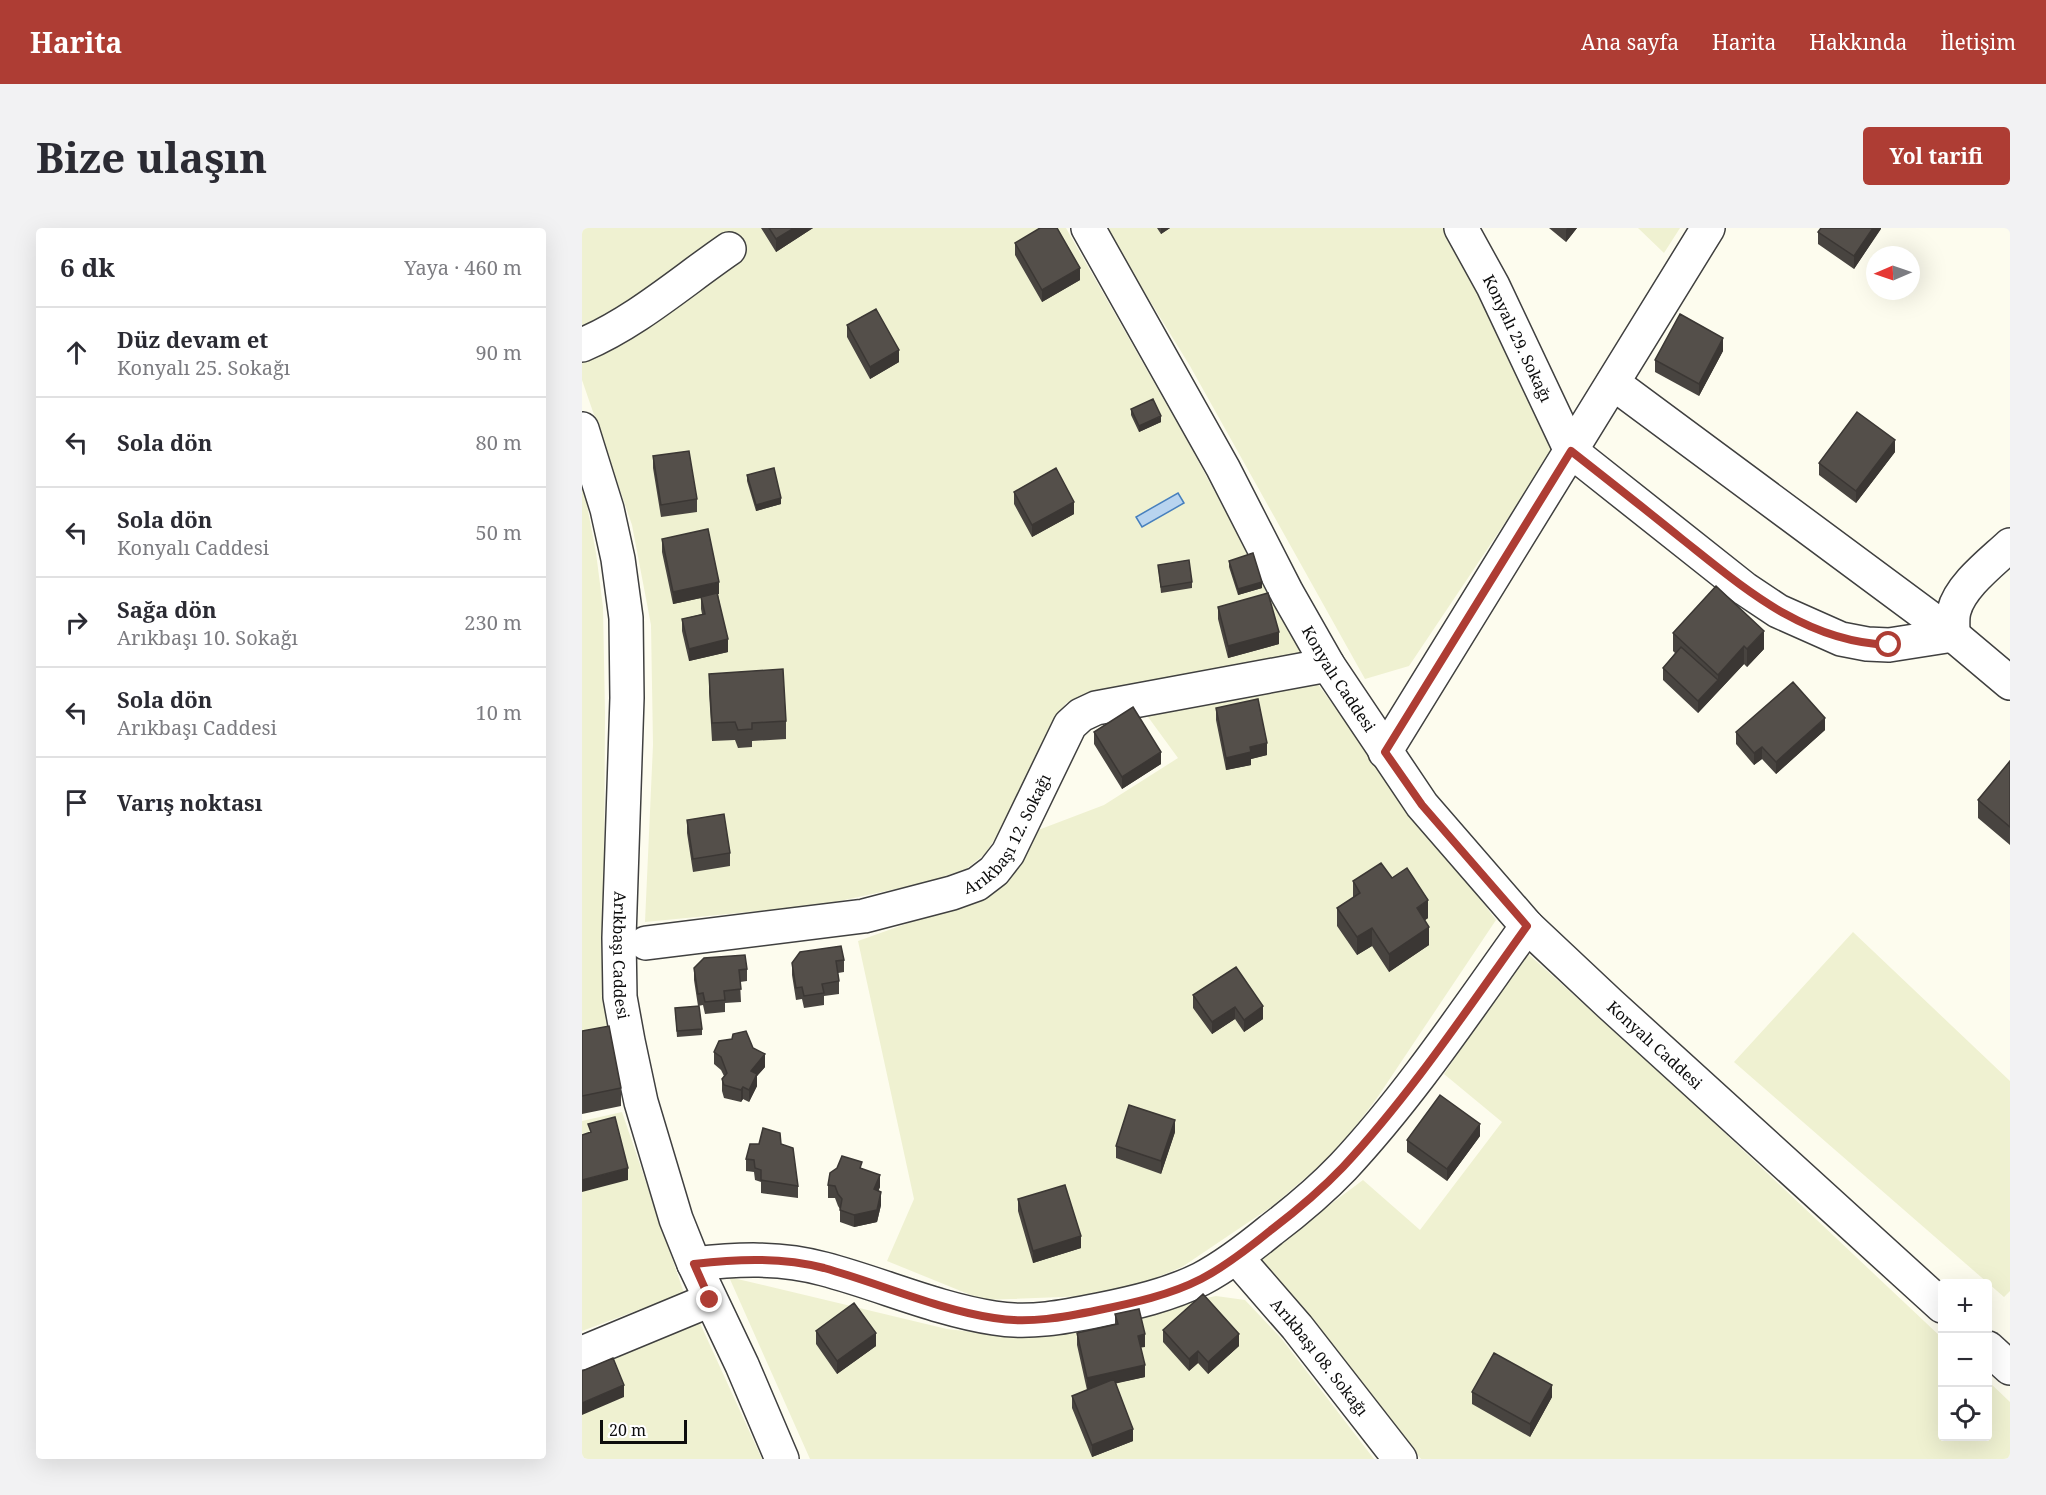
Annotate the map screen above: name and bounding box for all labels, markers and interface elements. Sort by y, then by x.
text: Harita [30,23,122,61]
text: Ana sayfa [1581,28,1679,56]
text: Harita [1712,28,1776,56]
text: Hakkında [1809,28,1907,56]
text: İletişim [1940,28,2016,56]
button: Yol tarifi [1863,127,2010,185]
text: Bize ulaşın [36,128,267,185]
north arrow [1866,246,1920,300]
text: 6 dk [60,249,115,285]
text: Yaya · 460 m [404,254,522,281]
street label: Konyalı 29. Sokağı [1478,271,1557,406]
text: Düz devam et [117,324,268,354]
icon: ahead [60,336,93,369]
text: 90 m [476,339,522,366]
text: Konyalı 25. Sokağı [117,354,290,381]
icon: left [60,426,93,459]
text: Sola dön [117,427,212,457]
text: 80 m [476,429,522,456]
text: Sola dön [117,504,212,534]
icon: left [60,516,93,549]
text: 50 m [476,519,522,546]
text: Konyalı Caddesi [117,534,269,561]
text: Sağa dön [117,594,217,624]
icon: right [60,606,93,639]
text: 230 m [464,609,522,636]
street label: Konyalı Caddesi [1297,622,1381,736]
text: Arıkbaşı 10. Sokağı [117,624,298,651]
route start [1875,631,1901,657]
text: Sola dön [117,684,212,714]
icon: left [60,696,93,729]
text: 10 m [476,699,522,726]
text: Arıkbaşı Caddesi [117,714,277,741]
street label: Arıkbaşı 12. Sokağı [960,770,1056,899]
icon: arrive [60,786,93,819]
text: Varış noktası [117,787,262,817]
street label: Arıkbaşı Caddesi [608,891,635,1021]
street label: Konyalı Caddesi [1602,996,1707,1094]
map controls [1938,1279,1992,1441]
button: + [1938,1279,1992,1333]
route end [696,1286,722,1312]
street label: Arıkbaşı 08. Sokağı [1266,1293,1373,1420]
button: − [1938,1333,1992,1387]
button: locate [1938,1387,1992,1441]
scale bar [600,1417,687,1444]
text: 20 m [609,1419,646,1441]

